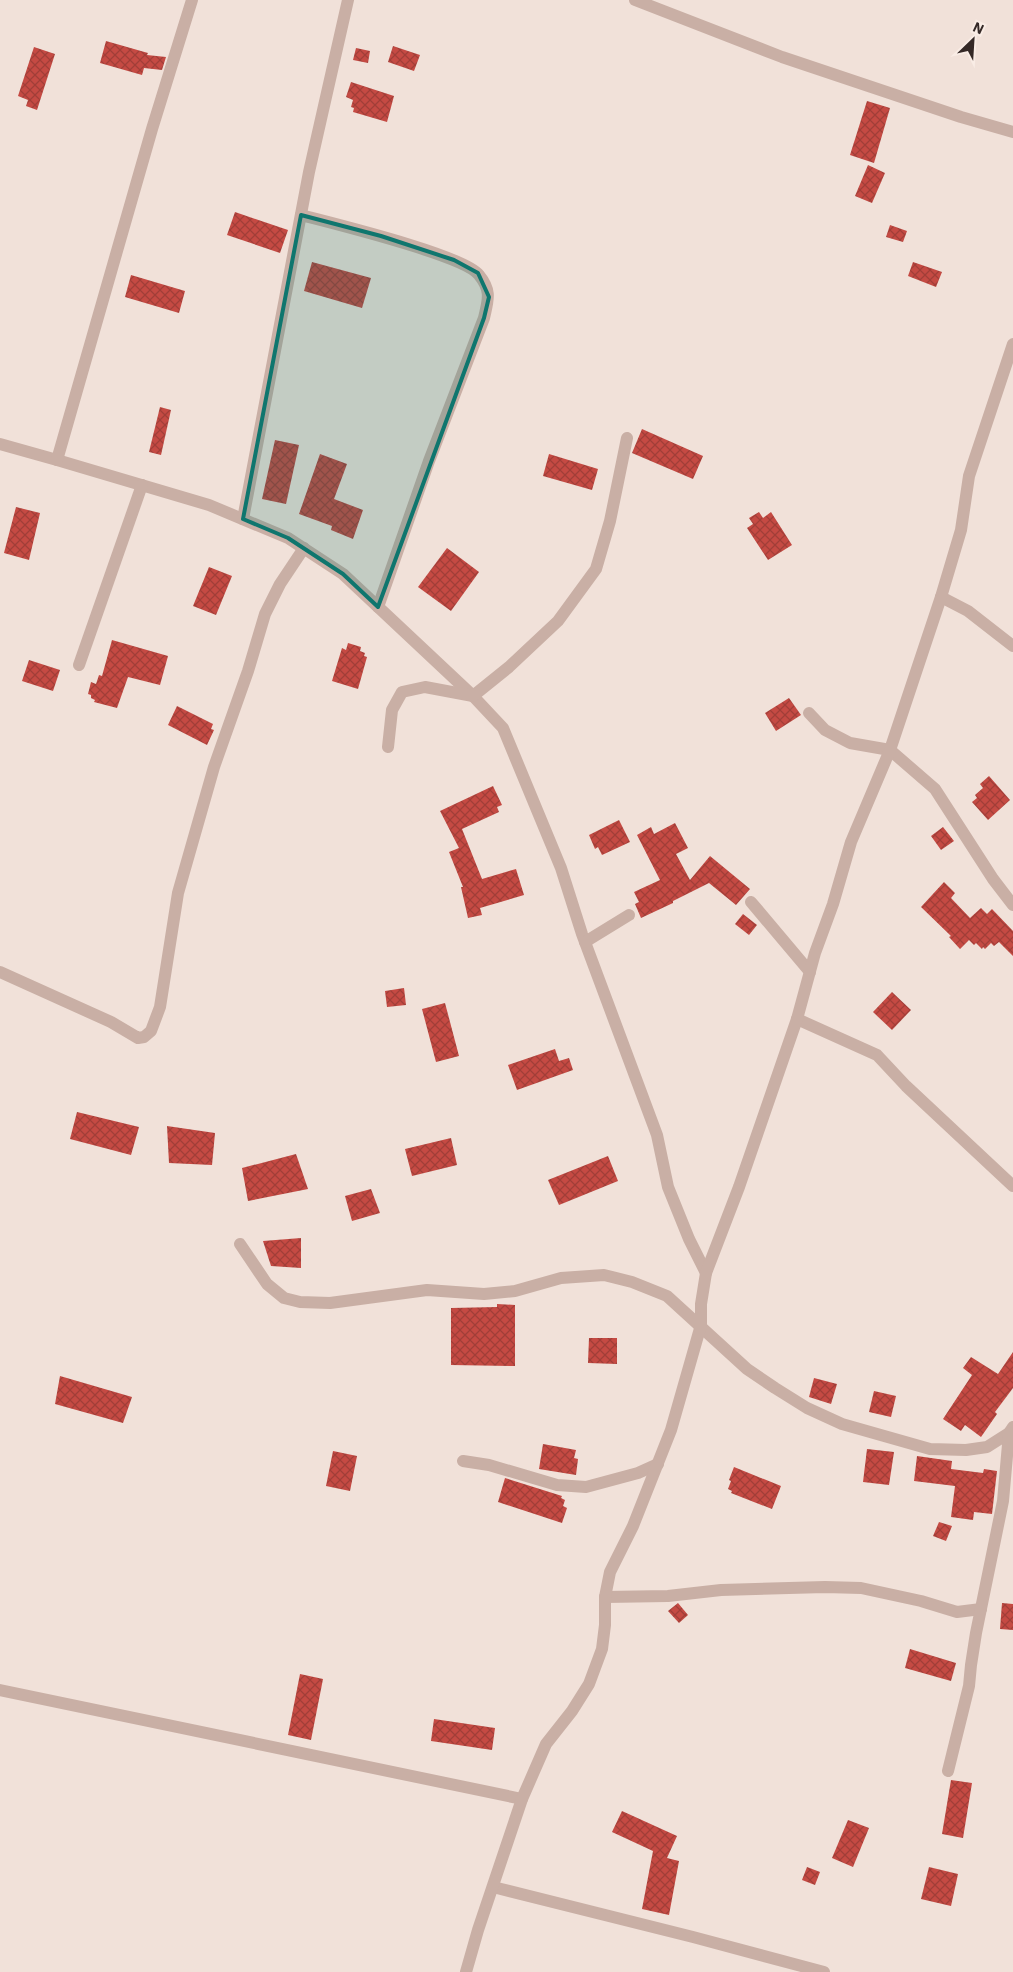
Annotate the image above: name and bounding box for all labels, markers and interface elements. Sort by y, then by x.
north arrow [948,15,998,65]
text: N [970,18,987,39]

